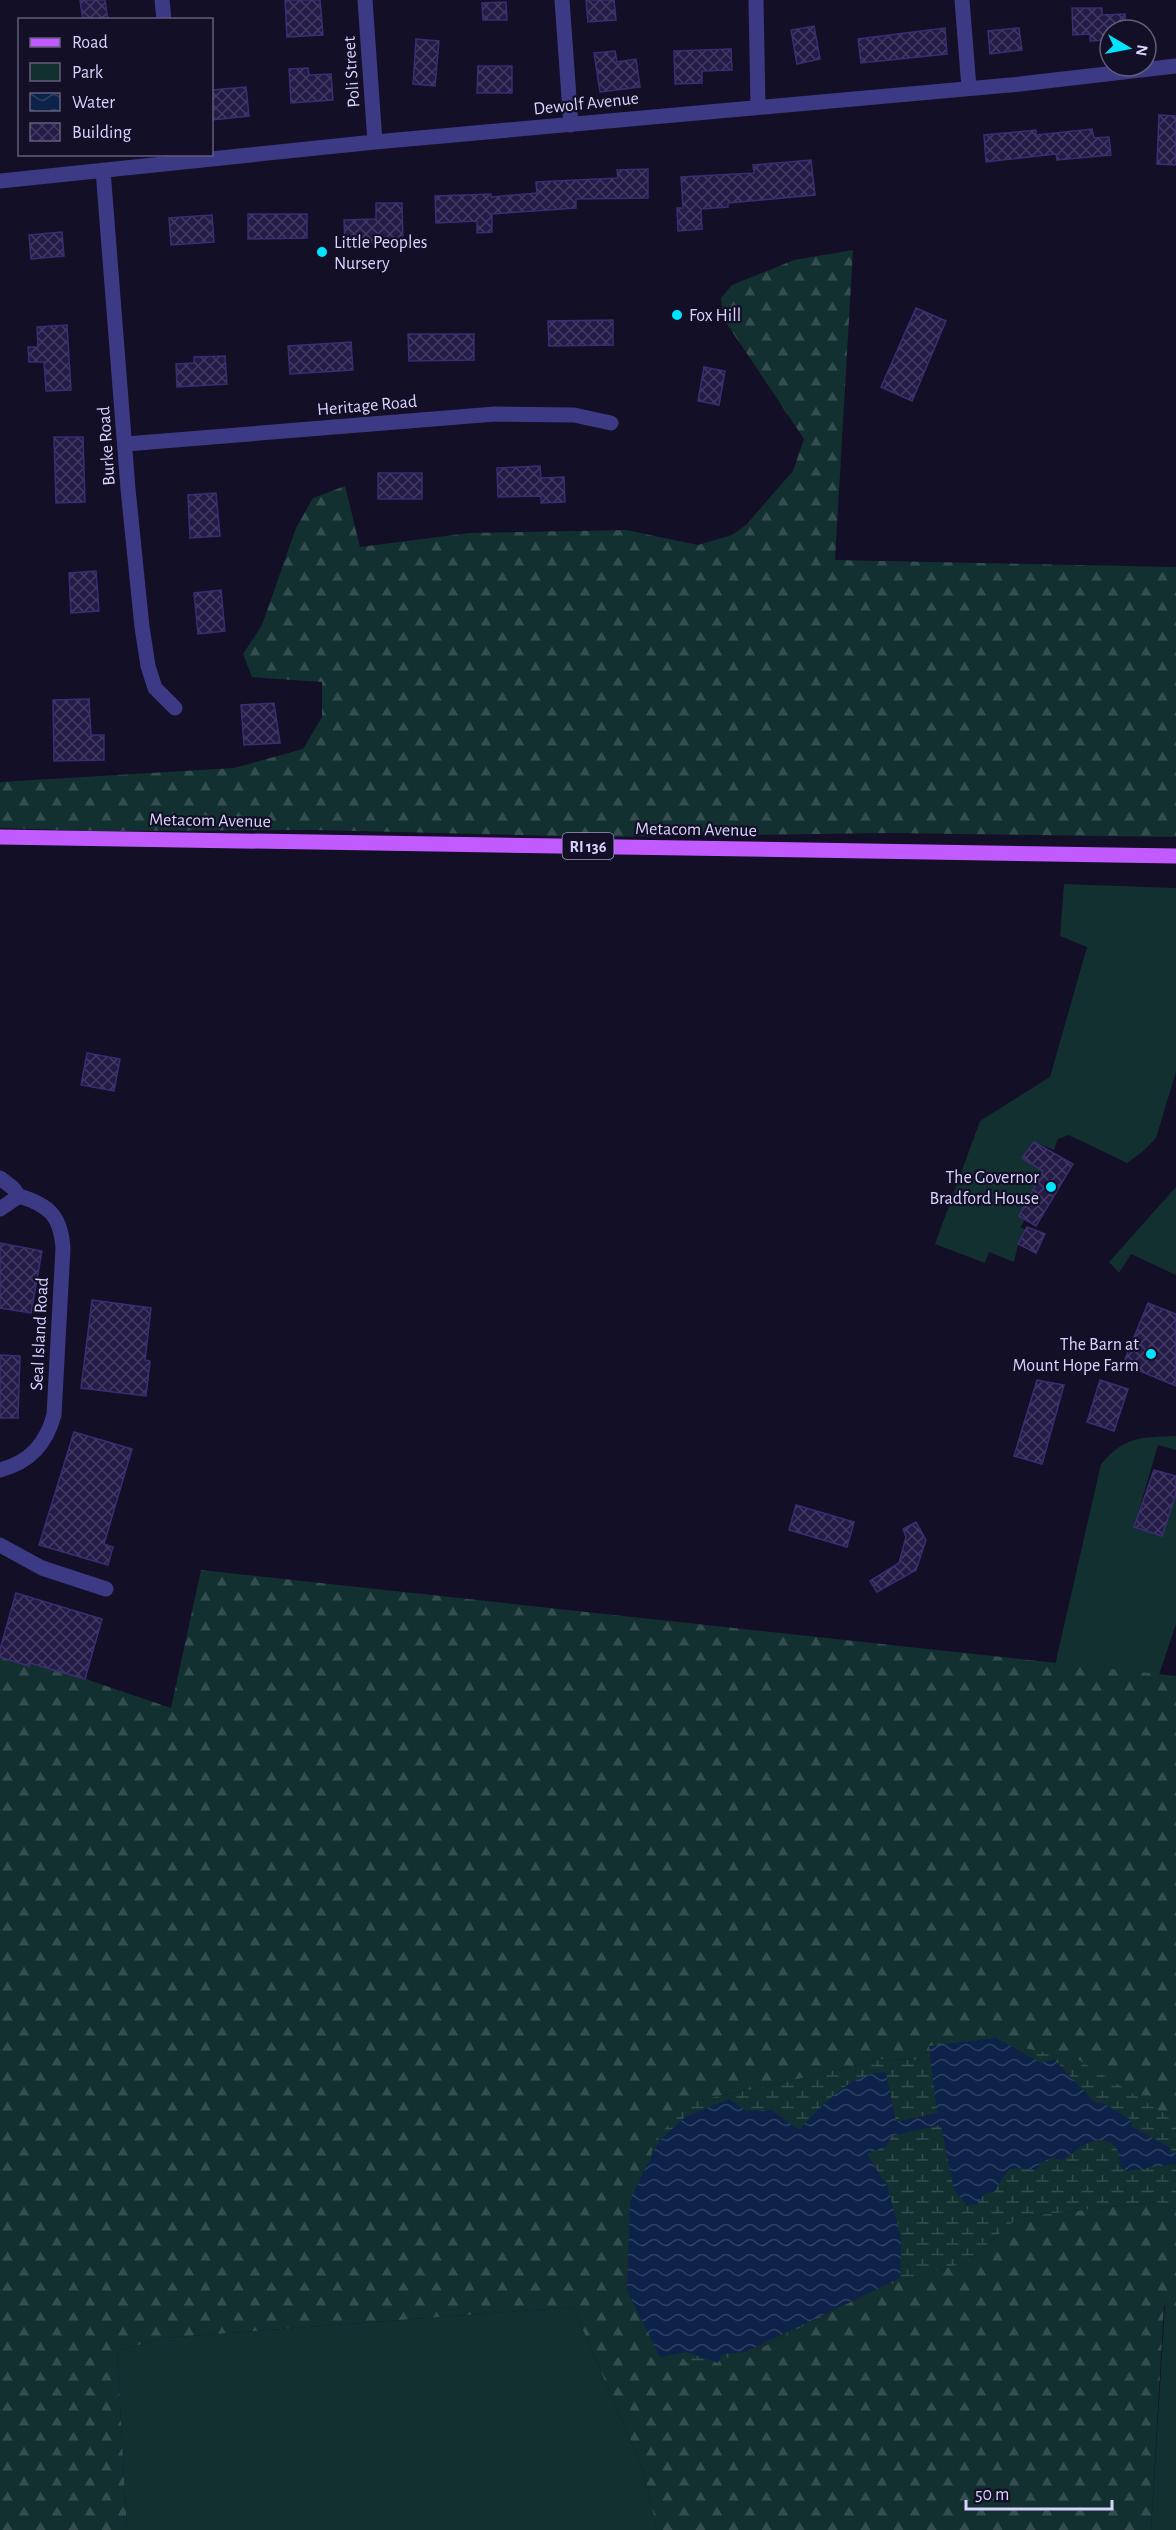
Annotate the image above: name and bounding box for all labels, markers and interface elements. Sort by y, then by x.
legend [18,18,213,156]
north arrow [1098,18,1158,78]
text: Road [72,34,108,52]
street label: Poli Street [341,35,363,108]
text: N [1133,44,1151,57]
text: Park [72,64,104,82]
street label: Dewolf Avenue [532,90,640,118]
text: Water [72,94,115,112]
text: Building [72,124,132,142]
place label: Little Peoples Nursery [334,234,427,273]
marker: Little Peoples Nursery [315,245,329,259]
place label: Fox Hill [689,307,741,325]
marker: Fox Hill [670,308,684,322]
street label: Heritage Road [316,393,418,419]
street label: Burke Road [95,406,119,486]
street label: Metacom Avenue [149,811,271,831]
street label: Metacom Avenue [635,820,757,840]
road number: RI 136 [562,833,614,859]
place label: The Governor Bradford House [929,1169,1039,1208]
marker: The Governor Bradford House [1044,1180,1058,1194]
street label: Seal Island Road [28,1277,52,1391]
place label: The Barn at Mount Hope Farm [1012,1336,1139,1375]
marker: The Barn at Mount Hope Farm [1144,1347,1158,1361]
scale bar [966,2473,1112,2511]
text: 50 m [975,2486,1009,2504]

